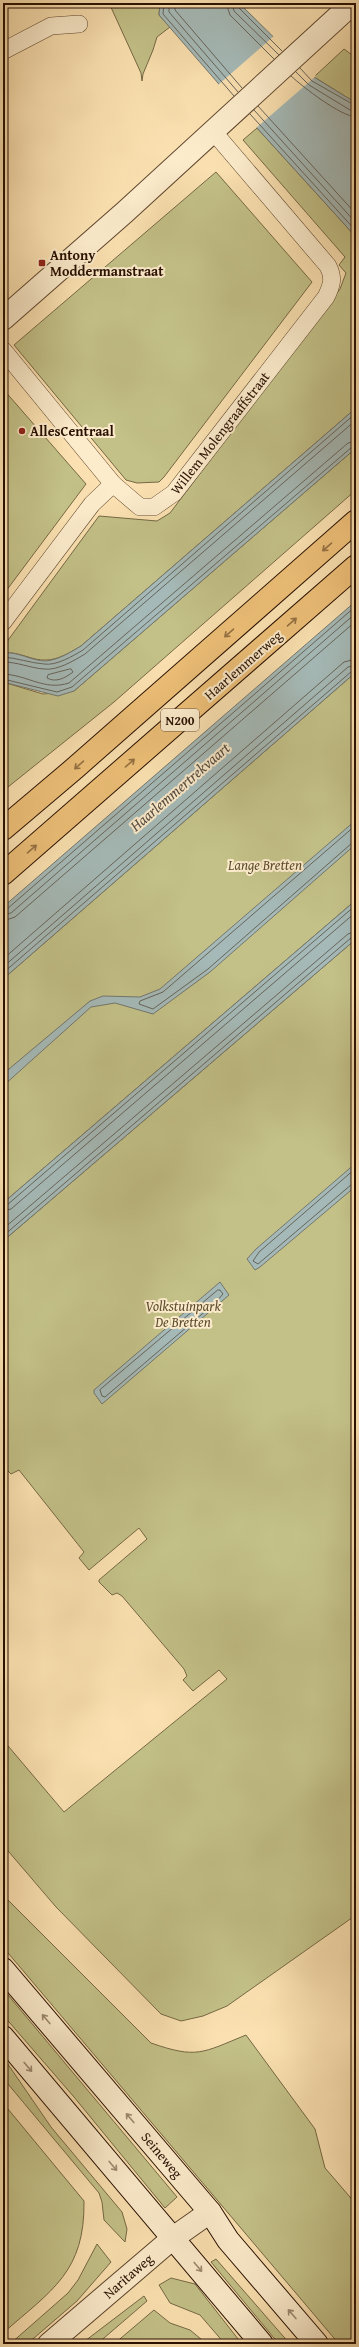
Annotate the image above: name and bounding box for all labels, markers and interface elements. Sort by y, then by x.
place label: Antony Moddermanstraat [50,245,164,281]
marker: Antony Moddermanstraat [37,258,47,268]
street label: Willem Molengraaffstraat [166,367,274,499]
place label: AllesCentraal [30,421,115,441]
marker: AllesCentraal [17,426,27,436]
one-way arrow [322,542,332,551]
one-way arrow [286,618,297,627]
street label: Haarlemmerweg [200,626,286,704]
one-way arrow [224,628,234,637]
road number: N200 [161,709,199,731]
water label: Haarlemmertrekvaart [125,737,234,836]
one-way arrow [125,759,136,768]
one-way arrow [74,760,84,769]
one-way arrow [27,844,38,853]
park label: Lange Bretten [227,855,302,875]
park label: Volkstuinpark De Bretten [145,1296,221,1332]
one-way arrow [42,2014,51,2024]
one-way arrow [24,2062,33,2072]
one-way arrow [126,2113,135,2123]
street label: Seineweg [137,2128,187,2183]
one-way arrow [108,2160,117,2171]
street label: Naritaweg [99,2249,157,2303]
one-way arrow [194,2262,203,2273]
one-way arrow [288,2310,297,2320]

